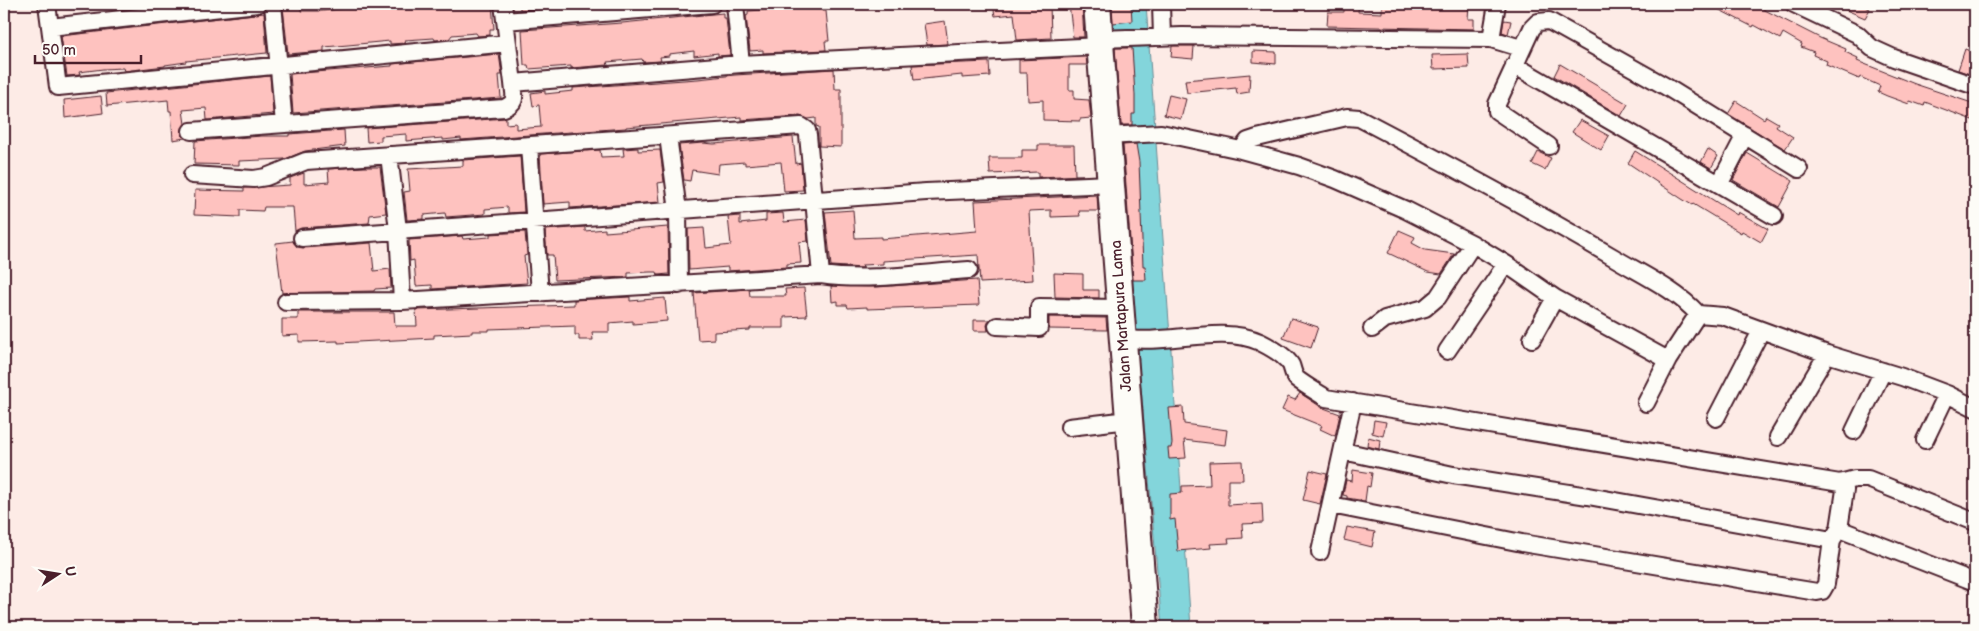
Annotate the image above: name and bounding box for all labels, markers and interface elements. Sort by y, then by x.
scale bar [35,32,141,64]
text: 50 m [42,41,76,60]
street label: Jalan Martapura Lama [1107,239,1136,392]
north arrow [32,548,82,598]
text: U [61,565,80,578]

